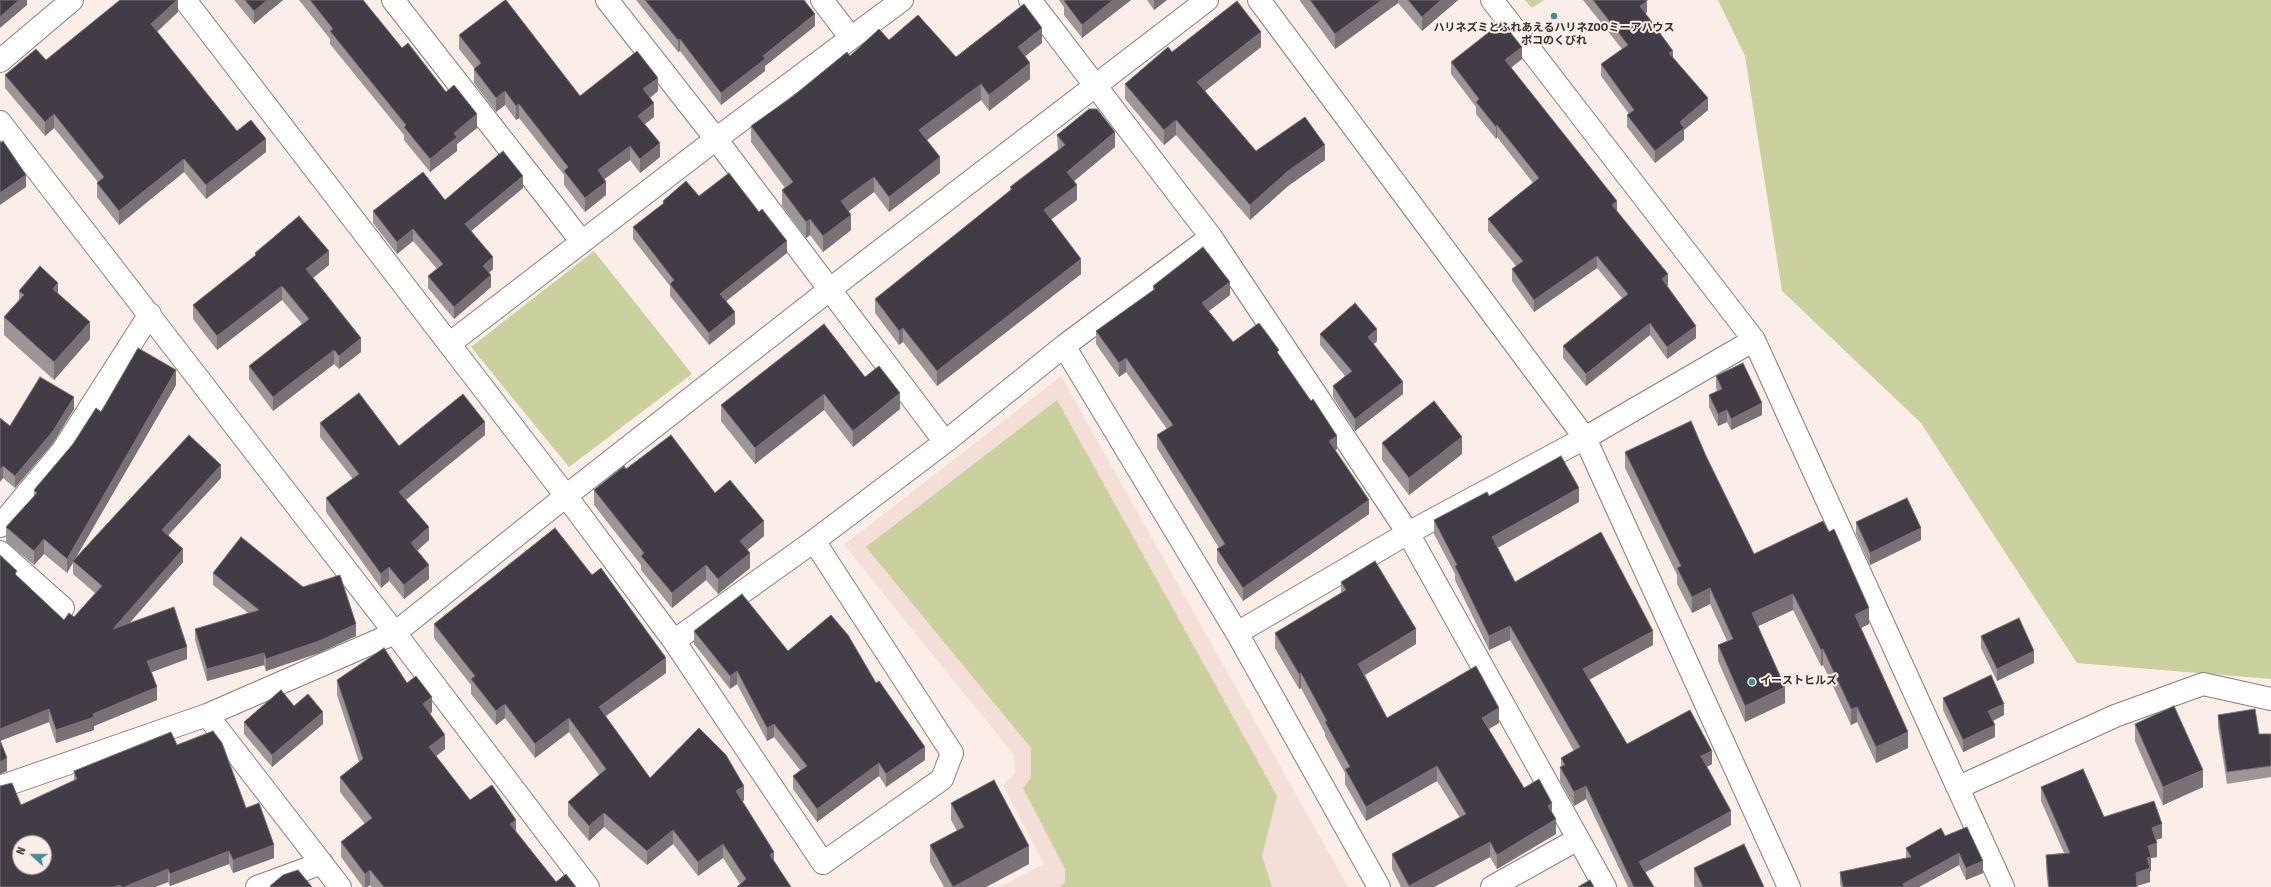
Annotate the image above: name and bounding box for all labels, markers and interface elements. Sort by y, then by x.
marker: ハリネズミとふれあえるハリネZOOミーアハウス ポコのくびれ [1549,11,1559,21]
place label: ハリネズミとふれあえるハリネZOOミーアハウス ポコのくびれ [1434,22,1674,48]
place label: イーストヒルズ [1760,675,1837,689]
marker: イーストヒルズ [1747,677,1757,687]
north arrow [12,835,52,875]
text: N [13,845,30,857]

